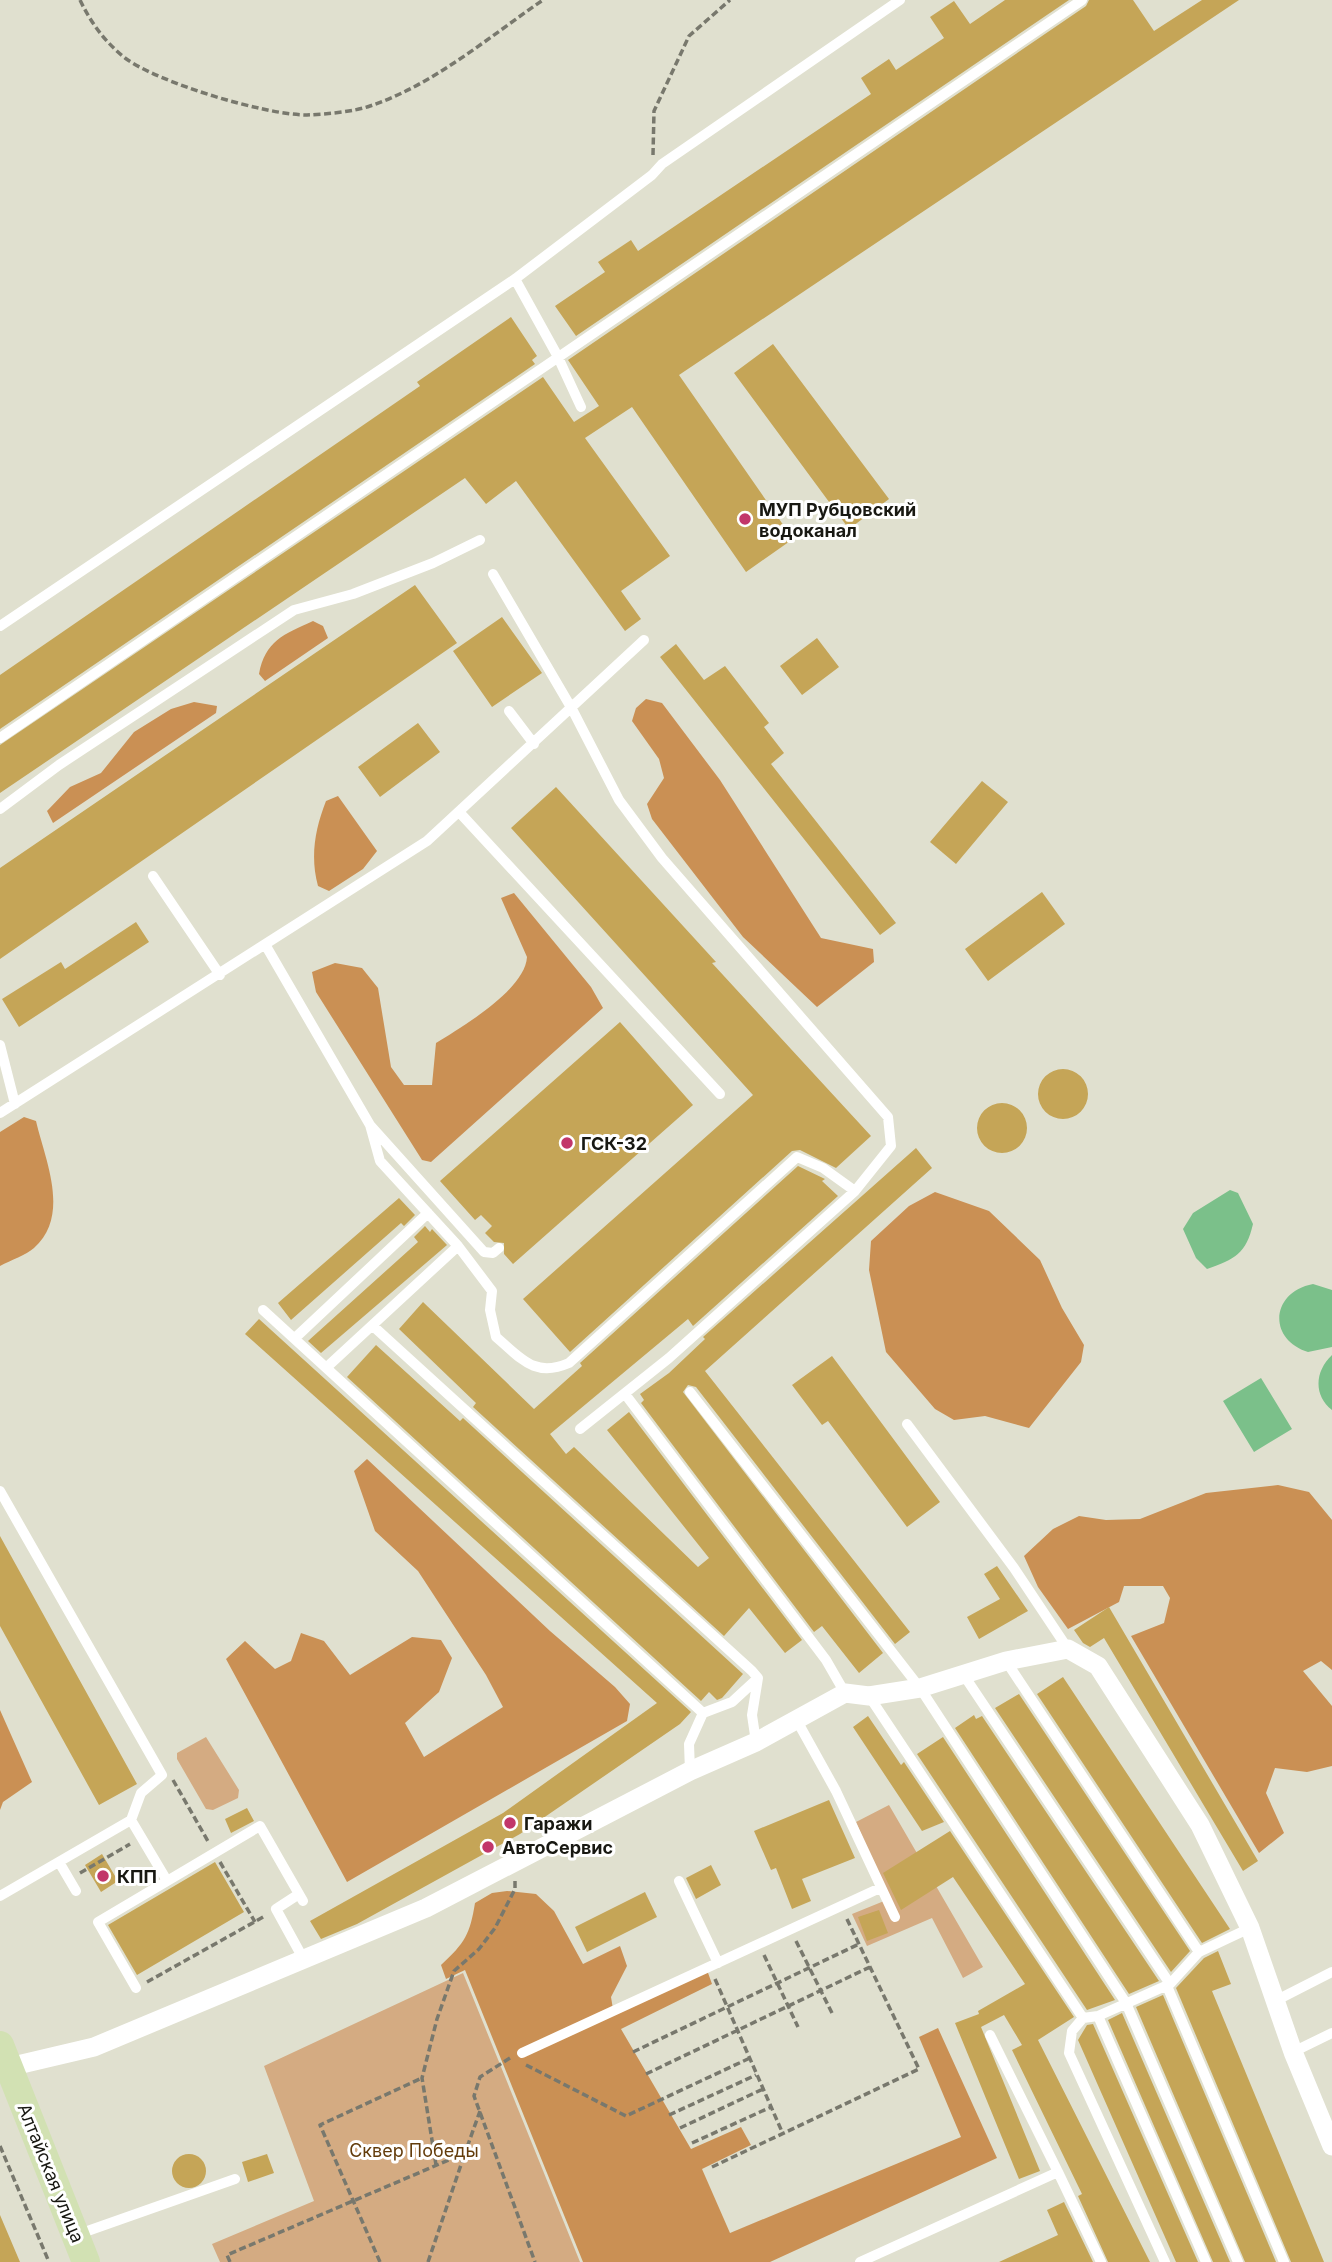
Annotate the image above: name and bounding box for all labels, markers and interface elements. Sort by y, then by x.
place label: МУП Рубцовский водоканал [759,499,916,541]
marker: МУП Рубцовский водоканал [737,511,753,527]
place label: ГСК-32 [581,1133,647,1154]
marker: ГСК-32 [559,1135,575,1151]
place label: Гаражи [524,1813,592,1834]
marker: Гаражи [502,1815,518,1831]
place label: АвтоСервис [502,1837,613,1858]
marker: АвтоСервис [480,1839,496,1855]
place label: КПП [117,1866,157,1887]
marker: КПП [95,1868,111,1884]
street label: Алтайская улица [13,2100,89,2246]
park label: Сквер Победы [349,2140,479,2161]

